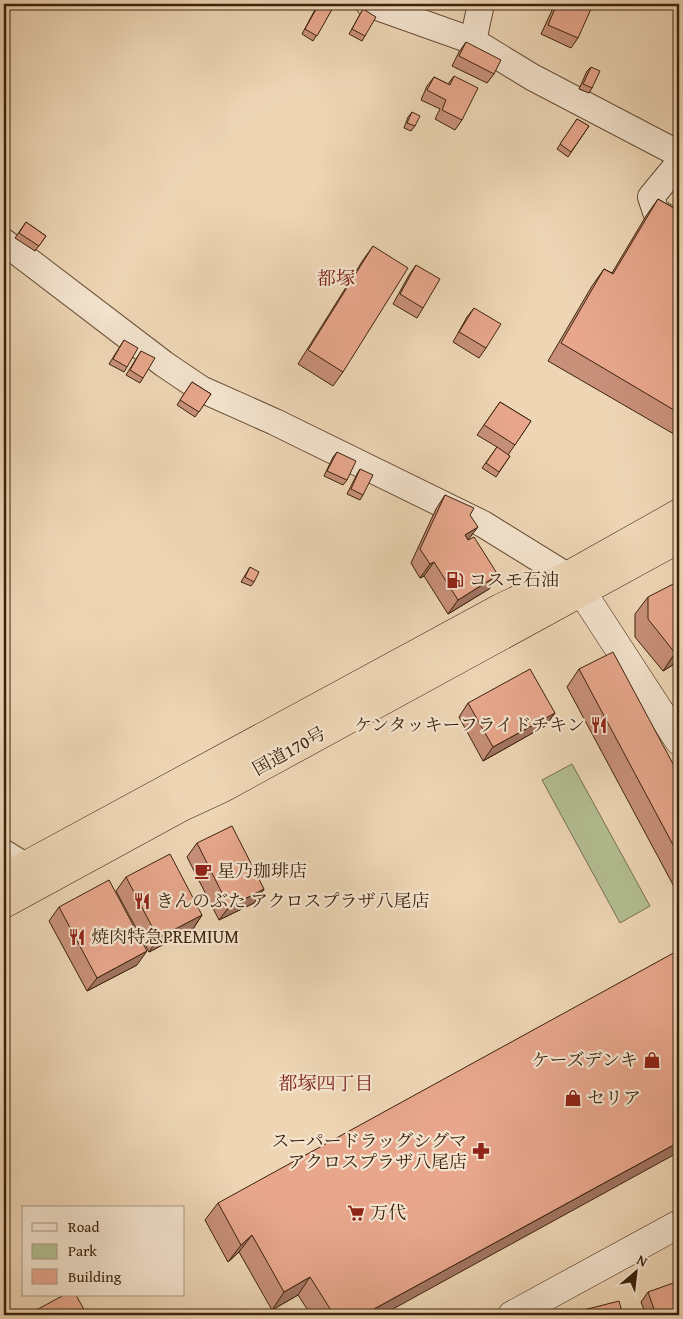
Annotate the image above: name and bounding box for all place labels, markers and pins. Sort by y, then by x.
place label: コスモ石油 [469,566,559,593]
fuel station icon: コスモ石油 [445,570,465,590]
place label: ケンタッキーフライドチキン [354,711,585,738]
restaurant icon: ケンタッキーフライドチキン [589,715,609,735]
place label: 星乃珈琲店 [217,857,307,884]
cafe icon: 星乃珈琲店 [193,861,213,881]
place label: きんのぶた アクロスプラザ八尾店 [156,887,429,914]
restaurant icon: きんのぶた アクロスプラザ八尾店 [132,891,152,911]
place label: 焼肉特急PREMIUM [91,923,239,950]
restaurant icon: 焼肉特急PREMIUM [67,927,87,947]
place label: ケーズデンキ [532,1046,638,1073]
shop icon: ケーズデンキ [642,1050,662,1070]
place label: セリア [587,1084,641,1111]
shop icon: セリア [563,1088,583,1108]
place label: スーパードラッグシグマ アクロスプラザ八尾店 [272,1127,467,1175]
pharmacy icon: スーパードラッグシグマ アクロスプラザ八尾店 [471,1141,491,1161]
place label: 万代 [370,1199,406,1226]
supermarket icon: 万代 [346,1203,366,1223]

